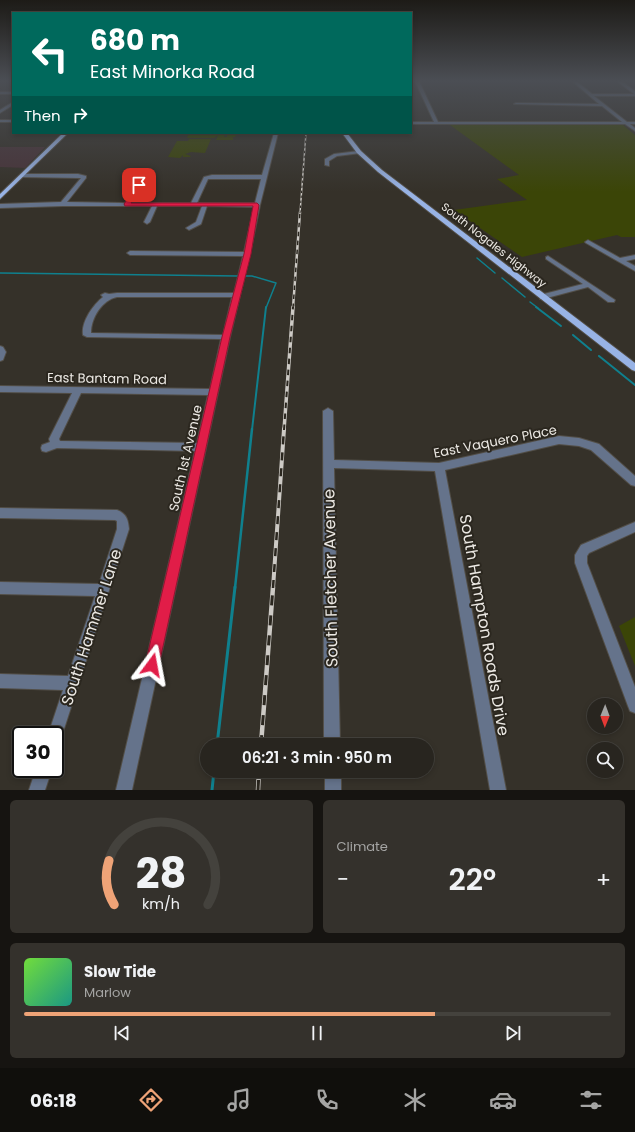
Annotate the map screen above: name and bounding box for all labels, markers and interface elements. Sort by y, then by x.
text: 680 m [90,21,180,60]
icon: left [24,28,76,80]
text: East Minorka Road [90,59,255,84]
icon: right [69,104,91,126]
text: Then [24,105,61,126]
pin [122,168,156,202]
icon: arrive [128,174,150,196]
street label: South Nogales Highway [438,199,551,292]
street label: East Bantam Road [47,368,167,389]
street label: South 1st Avenue [164,403,207,513]
street label: East Vaquero Place [432,420,558,463]
street label: South Fletcher Avenue [317,489,344,667]
street label: South Hampton Roads Drive [454,513,515,738]
street label: South Hammer Lane [55,546,128,708]
position arrow [131,644,173,686]
north arrow [587,698,623,734]
map controls [587,698,623,778]
speed limit sign: 30 [12,726,64,778]
button: search [587,742,623,778]
text: 06:21 · 3 min · 950 m [242,747,392,768]
text: Climate [337,837,388,856]
text: 28 [136,843,187,902]
text: 22° [448,858,496,901]
text: − [337,864,349,895]
text: + [596,864,611,895]
text: km/h [142,893,180,913]
text: Slow Tide [84,961,156,982]
text: Marlow [84,983,131,1002]
icon: previous [111,1022,133,1044]
icon: pause [306,1022,328,1044]
icon: next [502,1022,524,1044]
icon: directions [137,1086,165,1114]
icon: music [225,1086,253,1114]
icon: phone [313,1086,341,1114]
icon: climate [401,1086,429,1114]
icon: car [489,1086,517,1114]
icon: filters [577,1086,605,1114]
text: 06:18 [30,1088,77,1113]

